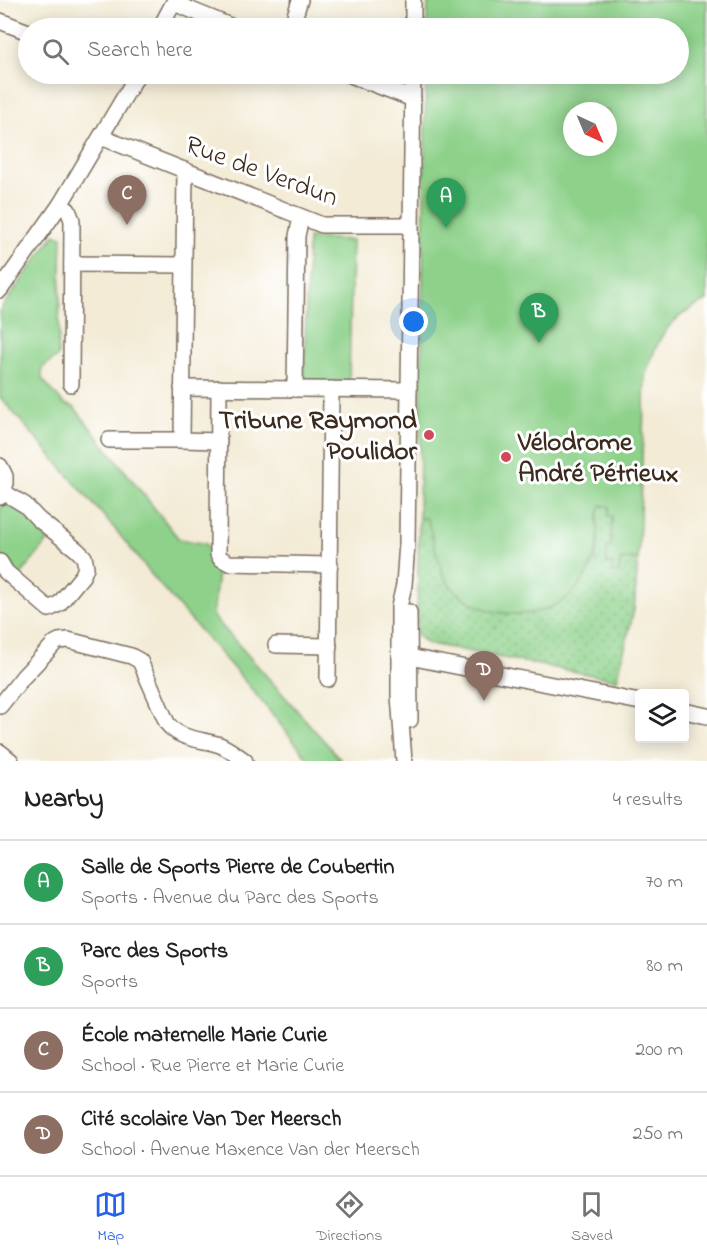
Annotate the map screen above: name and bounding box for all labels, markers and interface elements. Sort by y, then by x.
search box [18,18,689,84]
icon: search [39,35,72,68]
text: Search here [87,35,192,67]
north arrow [563,102,617,156]
street label: Rue de Verdun [179,127,343,218]
pin: C [108,176,146,225]
pin: A [426,178,466,228]
pin: B [520,294,558,343]
your location [399,307,428,336]
place label: Tribune Raymond Poulidor [219,402,418,472]
place label: Vélodrome André Pétrieux [517,424,678,494]
marker: Tribune Raymond Poulidor [422,428,436,442]
marker: Vélodrome André Pétrieux [499,450,513,464]
pin: D [464,652,504,701]
map controls [635,689,689,743]
button: layers [635,689,689,743]
text: Nearby [24,781,103,819]
text: 4 results [613,786,683,815]
text: Salle de Sports Pierre de Coubertin [81,852,394,884]
text: A [37,868,50,897]
text: 70 m [646,868,683,897]
text: Sports · Avenue du Parc des Sports [81,884,379,913]
text: Parc des Sports [81,936,228,968]
text: B [37,952,50,981]
text: 80 m [646,952,683,981]
text: Sports [81,968,138,997]
text: École maternelle Marie Curie [81,1020,327,1052]
text: C [38,1036,49,1065]
text: 200 m [635,1036,683,1065]
text: School · Rue Pierre et Marie Curie [81,1052,344,1081]
text: Cité scolaire Van Der Meersch [81,1104,341,1136]
text: D [36,1120,51,1149]
text: 250 m [632,1120,683,1149]
text: School · Avenue Maxence Van der Meersch [81,1136,420,1165]
tab: Map [94,1188,127,1248]
tab: Directions [316,1188,382,1248]
tab: Saved [571,1188,613,1248]

